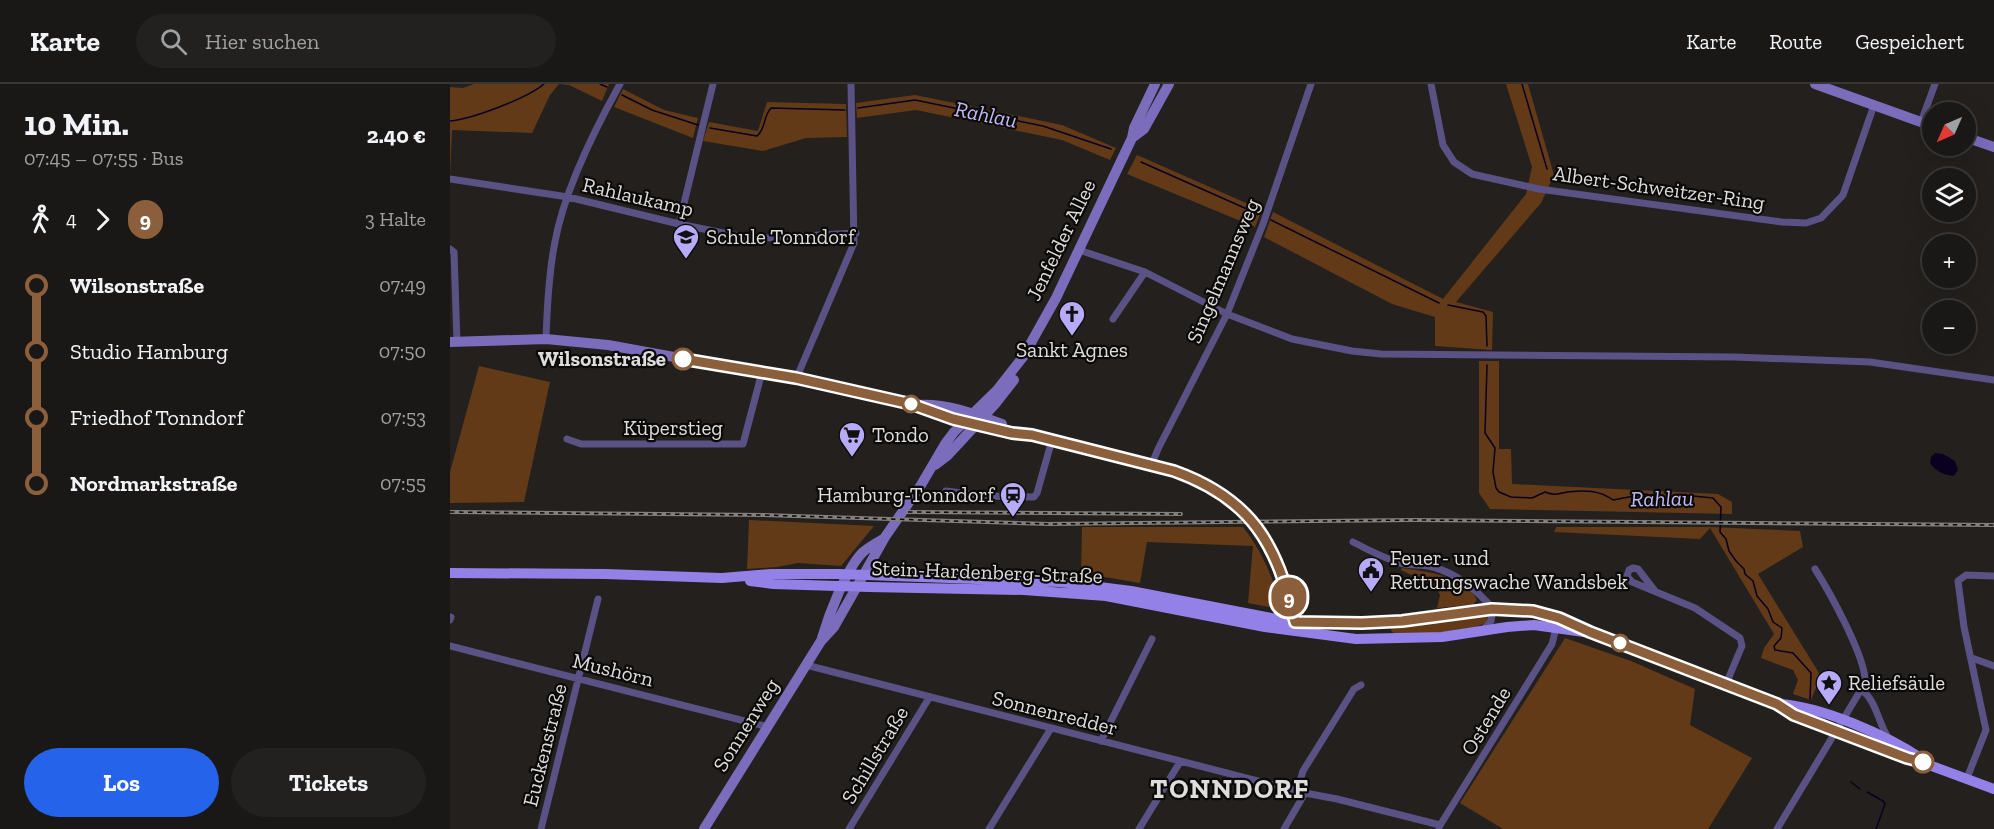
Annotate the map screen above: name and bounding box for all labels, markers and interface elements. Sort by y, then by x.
search box [136,14,556,68]
text: Karte [30,25,100,58]
icon: search [157,25,190,58]
text: Hier suchen [205,28,319,55]
text: Karte [1686,29,1736,54]
text: Route [1769,29,1822,54]
text: Gespeichert [1855,29,1964,54]
water label: Rahlau [952,95,1019,134]
north arrow [1922,102,1976,156]
map controls [1922,102,1976,354]
text: 10 Min. [24,104,129,143]
text: 2.40 € [367,122,426,149]
text: 07:45 – 07:55 · Bus [24,146,183,170]
street label: Albert-Schweitzer-Ring [1552,160,1767,215]
button: layers [1922,168,1976,222]
street label: Rahlaukamp [580,172,696,221]
street label: Jenfelder Allee [1020,175,1101,304]
street label: Singelmannsweg [1181,194,1264,347]
icon: walk [24,203,57,236]
icon: forward [86,203,119,236]
text: 4 [66,207,77,231]
text: 9 [140,207,151,232]
text: 3 Halte [365,207,426,231]
school or university icon: Schule Tonndorf [671,222,701,260]
place label: Schule Tonndorf [706,224,856,249]
button: + [1922,234,1976,288]
text: Wilsonstraße [70,272,204,299]
text: 07:49 [379,273,426,297]
church icon: Sankt Agnes [1057,299,1087,337]
button: − [1922,300,1976,354]
place label: Sankt Agnes [1016,337,1128,362]
text: Studio Hamburg [70,338,228,365]
text: 07:50 [379,339,426,363]
place label: Wilsonstraße [538,346,666,371]
marker: Wilsonstraße [672,348,694,370]
unlabelled marker [902,395,920,413]
text: Friedhof Tonndorf [70,404,244,431]
text: 07:53 [381,405,426,429]
street label: Küperstieg [623,415,723,440]
supermarket icon: Tondo [837,420,867,458]
place label: Tondo [872,422,929,447]
text: Nordmarkstraße [70,470,237,497]
text: 07:55 [380,471,426,495]
station icon: Hamburg-Tonndorf [998,480,1028,518]
place label: Hamburg-Tonndorf [817,482,995,507]
water label: Rahlau [1630,484,1694,513]
place label: Feuer- und Rettungswache Wandsbek [1390,545,1628,594]
street label: Stein-Hardenberg-Straße [871,555,1103,588]
public building icon: Feuer- und Rettungswache Wandsbek [1356,555,1386,593]
line badge: 9 [1270,578,1308,616]
text: 9 [1283,585,1295,610]
unlabelled marker [1611,634,1629,652]
street label: Mushörn [570,647,656,692]
place icon: Reliefsäule [1814,668,1844,706]
place label: Reliefsäule [1848,670,1945,695]
street label: Sonnenweg [707,673,784,776]
street label: Euckenstraße [517,681,572,809]
street label: Ostende [1455,682,1516,760]
street label: Sonnenredder [990,685,1120,740]
street label: Schillstraße [836,701,913,808]
button: Los [24,748,219,817]
button: Tickets [231,748,426,817]
unlabelled marker [1912,751,1934,773]
district label: TONNDORF [1150,773,1310,805]

